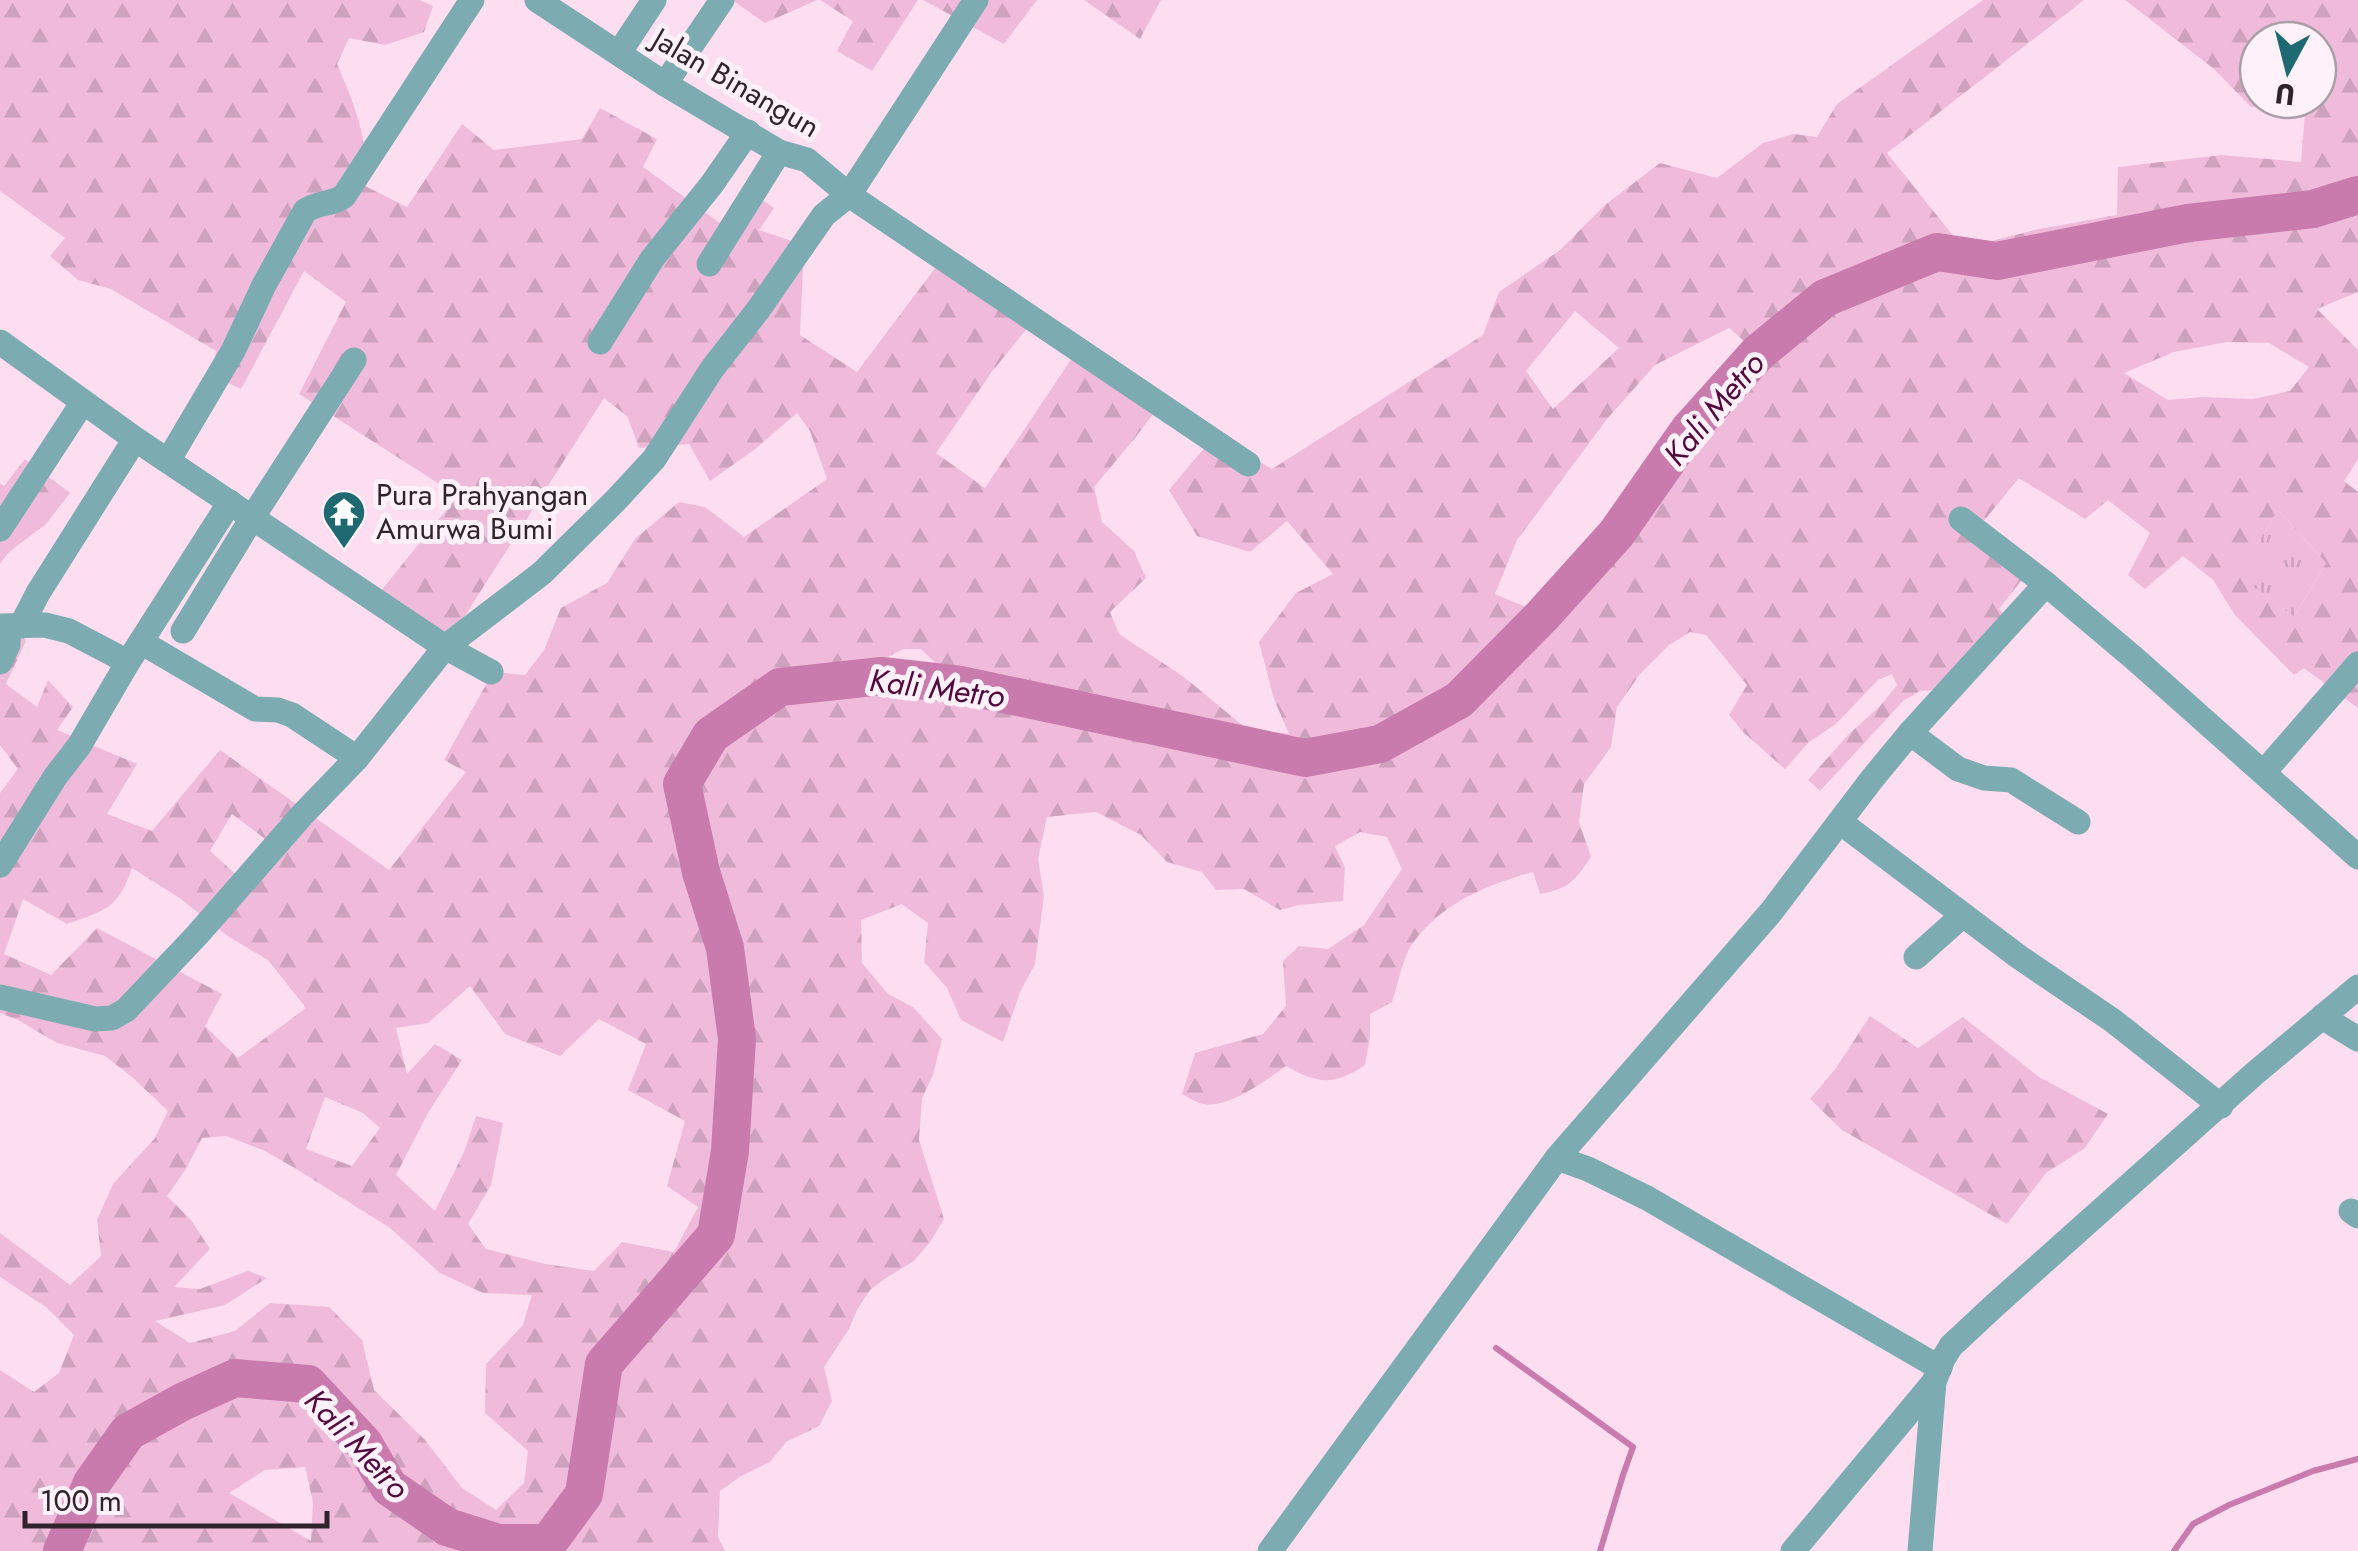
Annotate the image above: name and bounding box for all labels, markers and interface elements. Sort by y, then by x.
street label: Jalan Binangun [641,15,828,148]
north arrow [2238,20,2338,120]
text: U [2273,73,2297,116]
water label: Kali Metro [1653,342,1775,476]
place label: Pura Prahyangan Amurwa Bumi [376,473,588,550]
temple icon: Pura Prahyangan Amurwa Bumi [321,489,367,550]
water label: Kali Metro [867,657,1007,719]
water label: Kali Metro [294,1379,420,1509]
scale bar [25,1466,328,1528]
text: 100 m [40,1479,122,1522]

